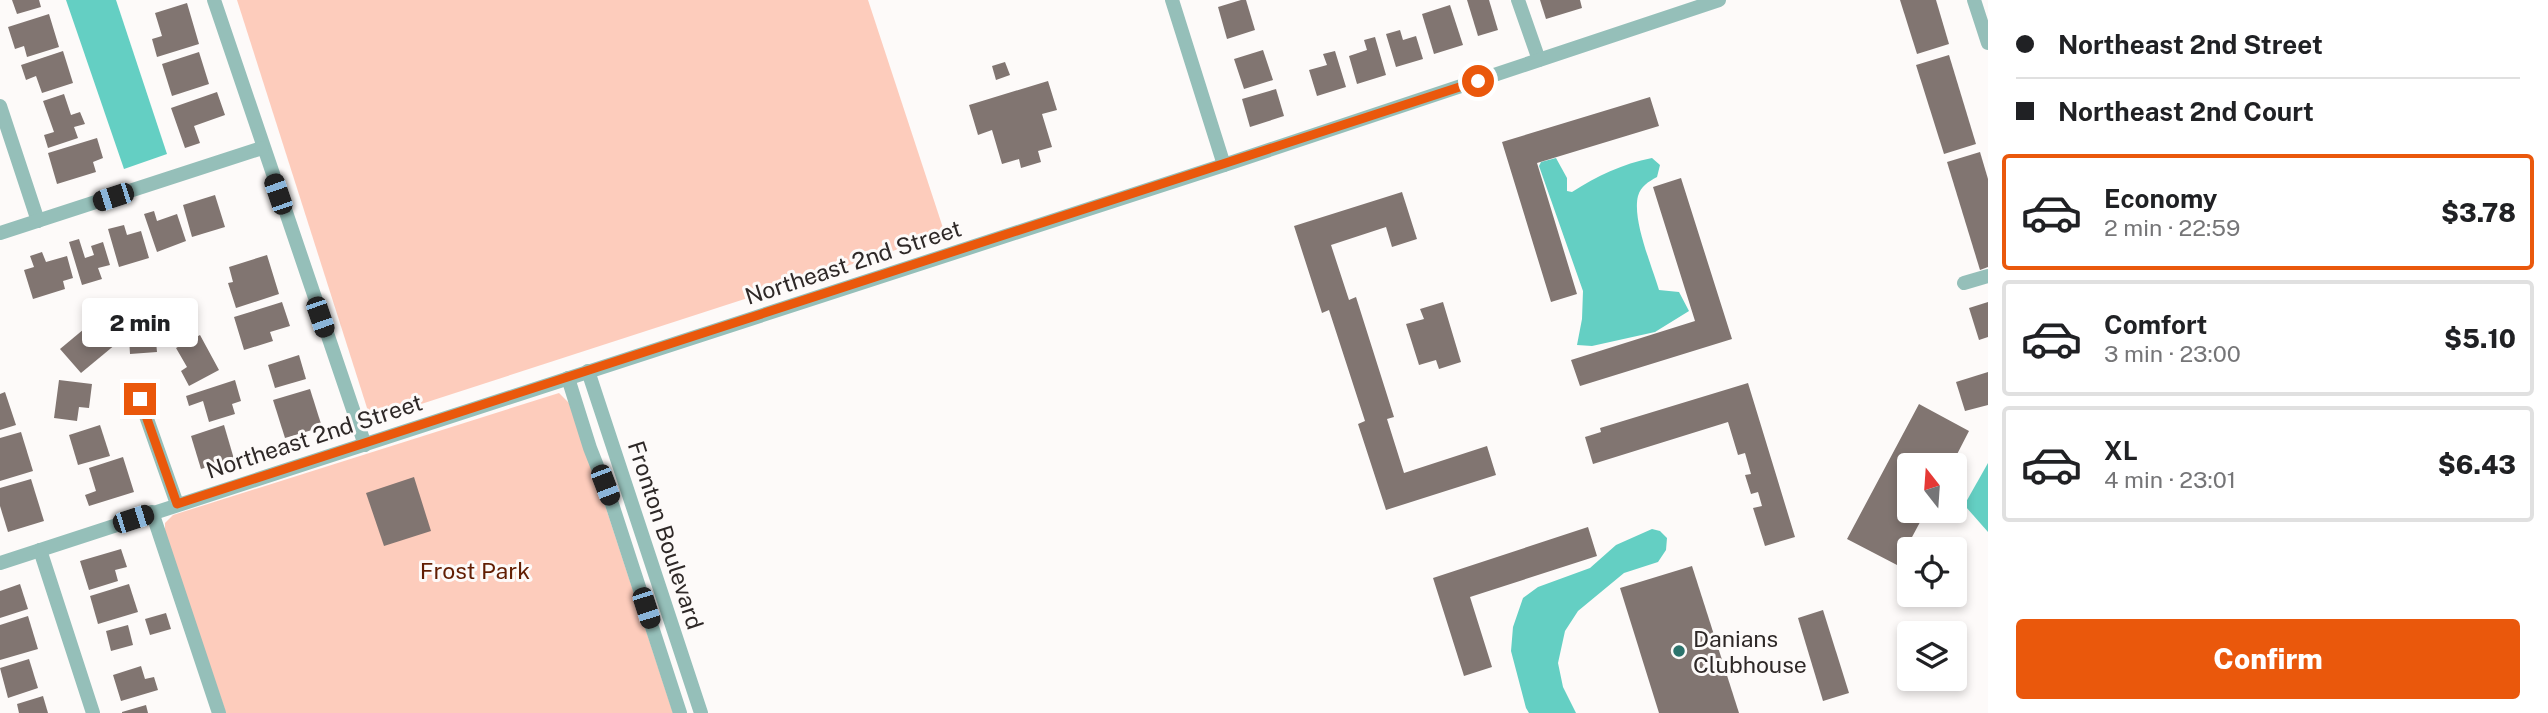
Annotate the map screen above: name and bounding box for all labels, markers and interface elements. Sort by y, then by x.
text: Northeast 2nd Street [2058,29,2323,60]
route start [1462,65,1494,97]
text: Northeast 2nd Court [2058,96,2314,127]
car [262,171,295,217]
car [90,181,137,213]
icon: car [2020,181,2083,244]
text: Economy [2104,183,2217,214]
text: $3.78 [2441,197,2516,228]
street label: Northeast 2nd Street [741,214,965,310]
text: 2 min · 22:59 [2104,214,2240,241]
car [304,294,337,340]
callout: 2 min [82,298,198,346]
icon: car [2020,307,2083,370]
text: 2 min [109,309,171,336]
text: Comfort [2104,309,2207,340]
text: $5.10 [2444,323,2516,354]
text: 3 min · 23:00 [2104,340,2241,367]
route end [124,383,156,415]
street label: Northeast 2nd Street [202,388,426,484]
icon: car [2020,433,2083,496]
text: XL [2104,435,2138,466]
street label: Fronton Boulevard [623,437,709,633]
text: $6.43 [2438,449,2516,480]
north arrow [1897,453,1967,523]
map controls [1897,453,1967,691]
car [588,462,623,508]
text: 4 min · 23:01 [2104,466,2236,493]
car [110,503,157,535]
button: locate [1897,537,1967,607]
park label: Frost Park [420,557,530,584]
car [630,585,663,631]
button: Confirm [2016,619,2520,699]
button: layers [1897,621,1967,691]
place label: Danians Clubhouse [1693,625,1807,678]
marker: Danians Clubhouse [1671,643,1687,659]

